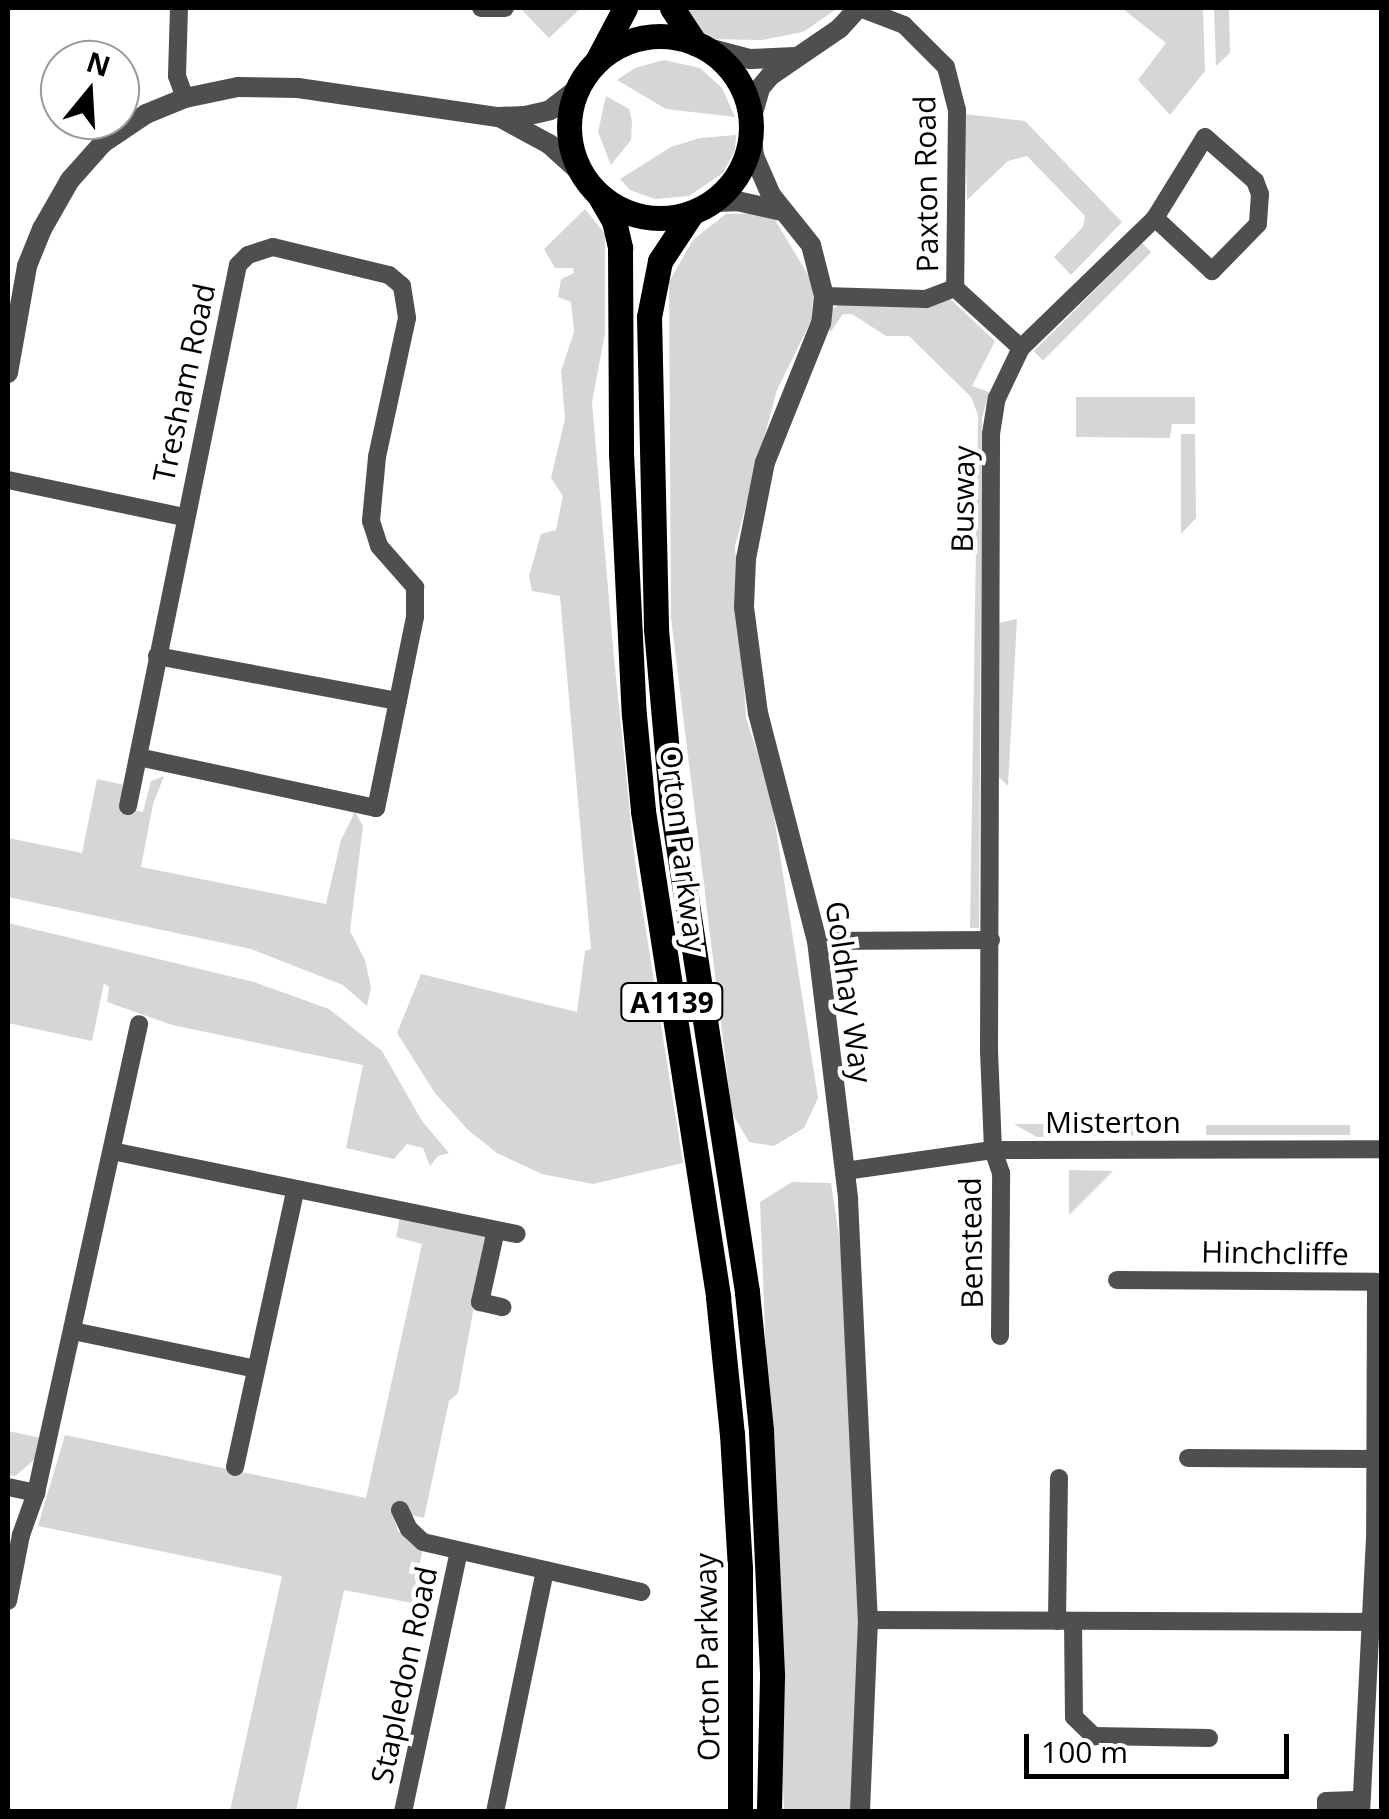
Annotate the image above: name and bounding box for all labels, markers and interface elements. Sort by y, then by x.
north arrow [40,40,140,140]
text: N [82,42,115,85]
street label: Paxton Road [906,95,946,273]
street label: Tresham Road [145,280,223,486]
street label: Busway [944,445,982,553]
street label: Orton Parkway [652,743,714,955]
street label: Goldhay Way [818,899,880,1085]
road number: A1139 [620,979,724,1025]
street label: Misterton [1045,1104,1181,1140]
street label: Benstead [952,1177,990,1309]
street label: Hinchcliffe [1201,1234,1349,1272]
street label: Orton Parkway [687,1553,727,1761]
street label: Stapledon Road [363,1563,445,1787]
scale bar [1029,1714,1294,1776]
text: 100 m [1041,1731,1128,1772]

